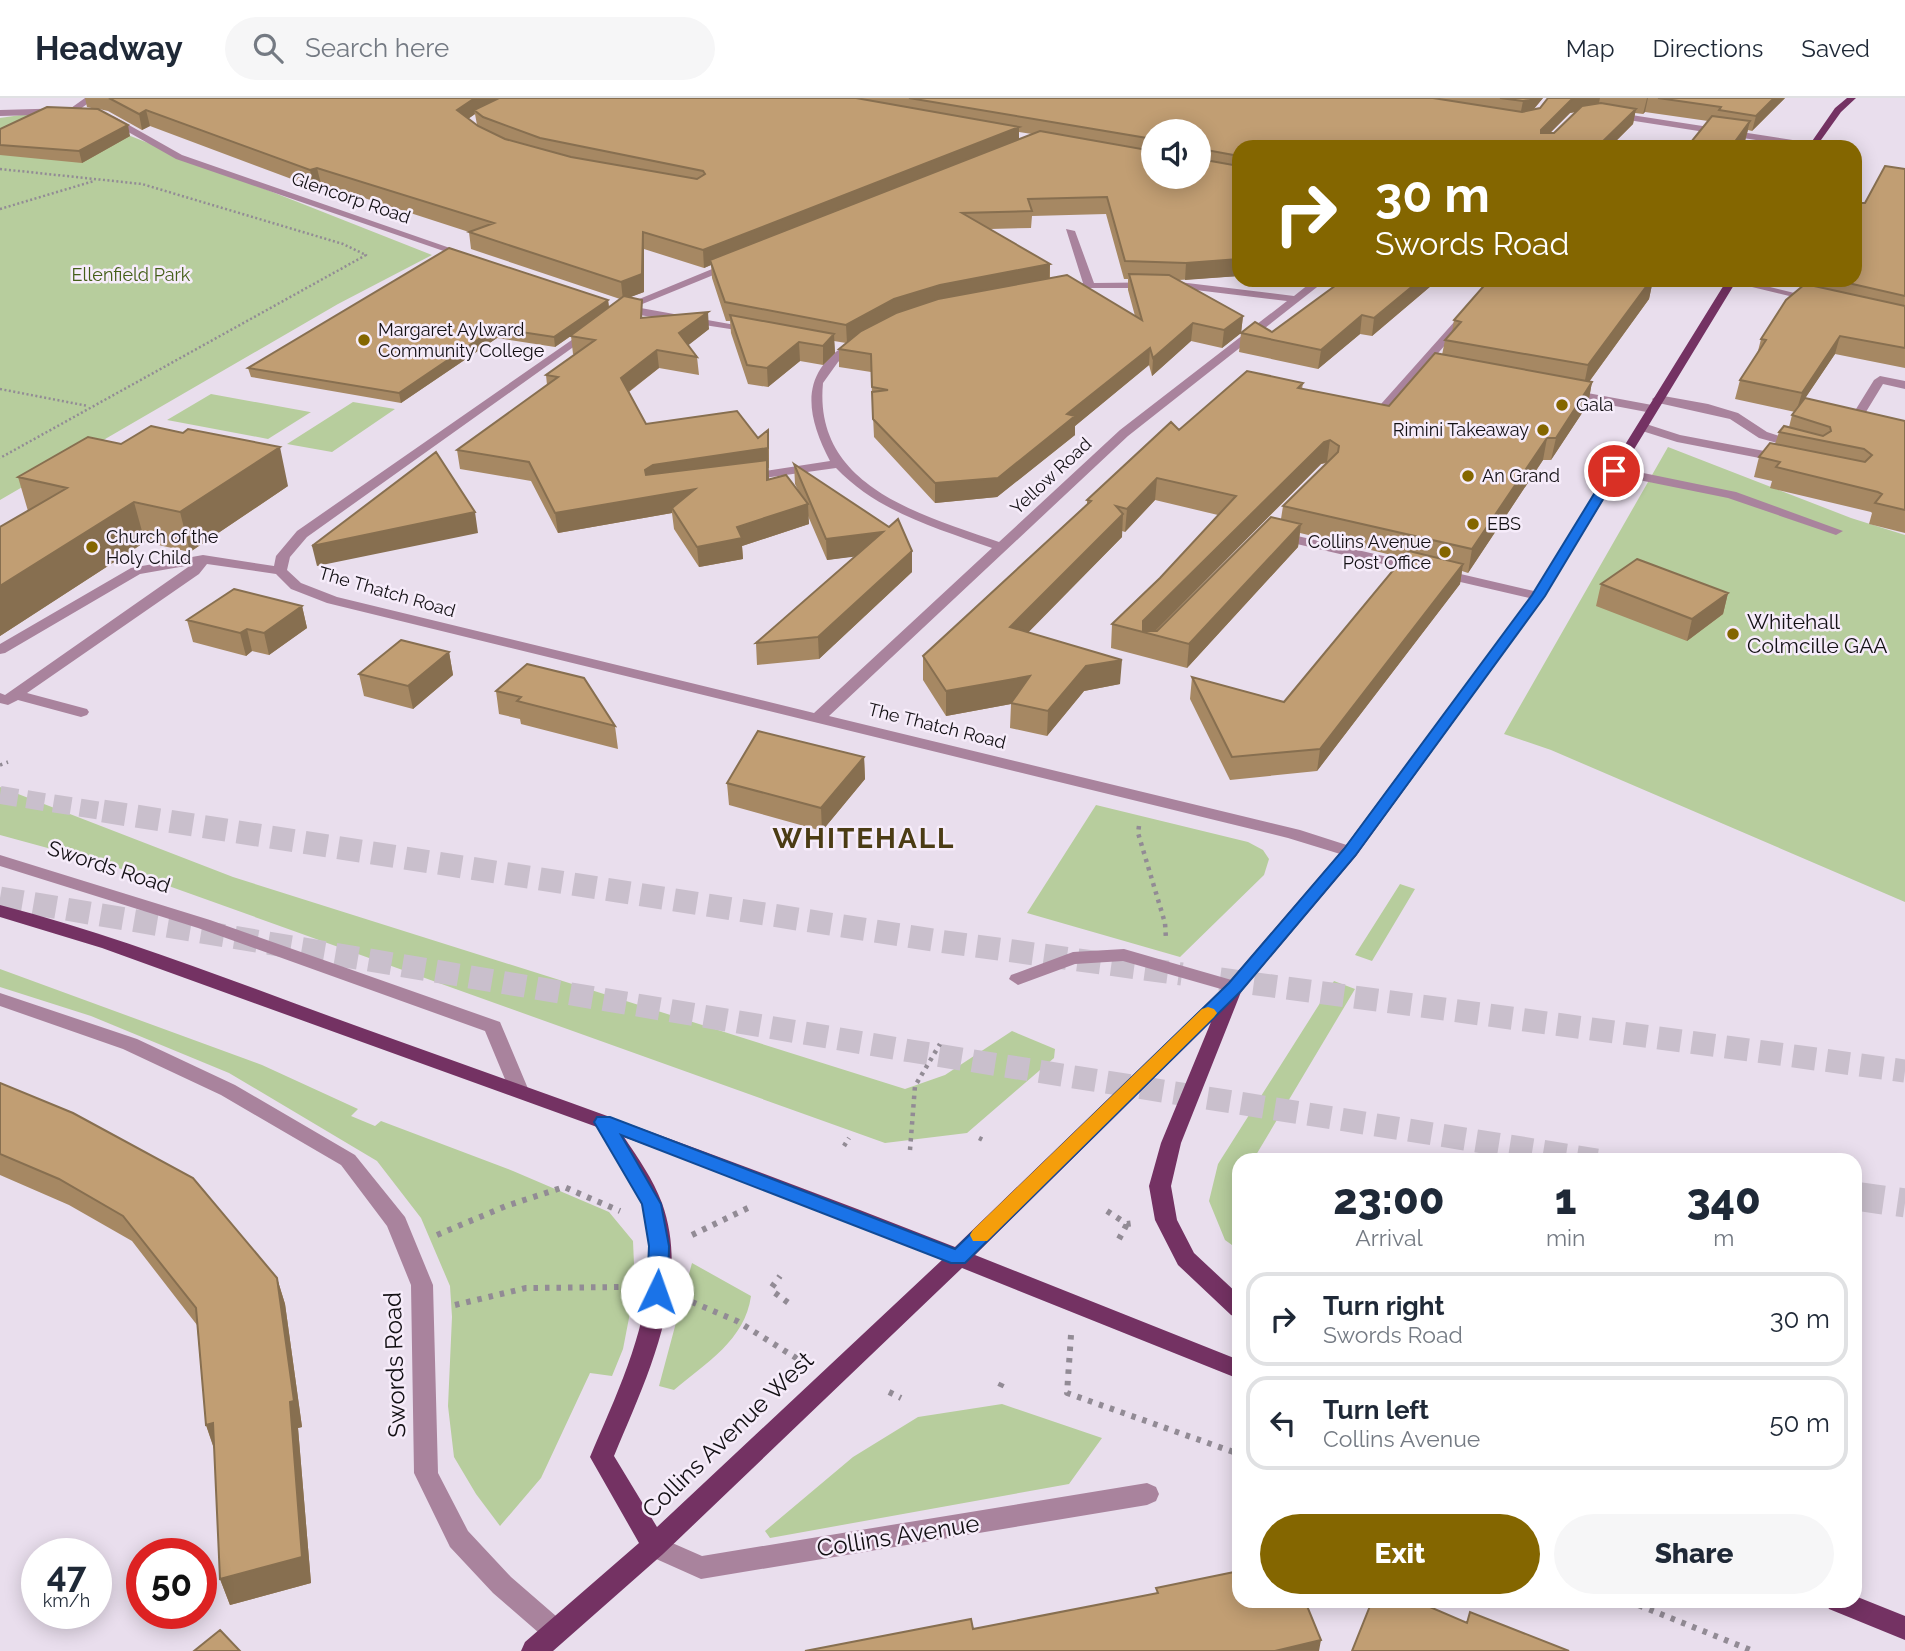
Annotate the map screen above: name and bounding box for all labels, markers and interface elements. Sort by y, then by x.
search box [225,17,715,80]
text: Headway [35,29,183,68]
icon: search [249,29,287,67]
text: Search here [305,33,449,63]
text: Map [1566,34,1615,63]
text: Directions [1653,34,1763,63]
text: Saved [1801,34,1870,63]
map controls [1141,119,1211,189]
button: sound [1141,119,1211,189]
text: 30 m [1375,166,1490,223]
street label: Glencorp Road [289,167,413,228]
icon: right [1260,168,1351,259]
text: Swords Road [1375,225,1569,262]
park label: Ellenfield Park [72,264,191,285]
place label: Margaret Aylward Community College [378,319,545,361]
marker: Margaret Aylward Community College [356,332,372,348]
place label: Gala [1576,394,1613,415]
marker: Gala [1554,397,1570,413]
place label: Rimini Takeaway [1393,419,1529,440]
marker: Rimini Takeaway [1535,422,1551,438]
street label: Yellow Road [1006,433,1095,518]
pin [1584,441,1644,501]
icon: arrive [1595,452,1633,490]
place label: An Grand [1482,465,1560,486]
marker: An Grand [1460,468,1476,484]
place label: EBS [1487,513,1521,534]
marker: EBS [1465,516,1481,532]
place label: Church of the Holy Child [106,526,219,568]
place label: Collins Avenue Post Office [1308,531,1431,573]
marker: Church of the Holy Child [84,539,100,555]
marker: Collins Avenue Post Office [1437,544,1453,560]
street label: The Thatch Road [316,562,458,621]
place label: Whitehall Colmcille GAA [1747,609,1888,658]
marker: Whitehall Colmcille GAA [1725,626,1741,642]
street label: The Thatch Road [866,698,1008,753]
district label: WHITEHALL [773,822,955,855]
street label: Swords Road [45,835,174,898]
text: 23:00 [1333,1175,1445,1224]
text: 1 [1555,1175,1577,1224]
text: 340 [1687,1175,1761,1224]
text: Arrival [1355,1224,1423,1251]
text: min [1546,1224,1585,1251]
text: m [1713,1224,1734,1251]
position arrow [620,1255,694,1329]
text: Turn right [1323,1291,1444,1321]
street label: Swords Road [377,1292,412,1438]
icon: right [1264,1300,1302,1338]
text: 30 m [1770,1304,1830,1334]
text: Swords Road [1323,1321,1463,1348]
street label: Collins Avenue West [636,1345,819,1524]
text: Turn left [1323,1395,1429,1425]
icon: left [1264,1404,1302,1442]
text: 50 m [1769,1408,1830,1438]
text: Collins Avenue [1323,1425,1480,1452]
street label: Collins Avenue [815,1508,981,1563]
button: Exit [1260,1514,1540,1594]
button: Share [1554,1514,1834,1594]
speed limit sign: 50 [126,1538,217,1629]
text: 47 [47,1554,86,1595]
text: km/h [43,1590,90,1611]

